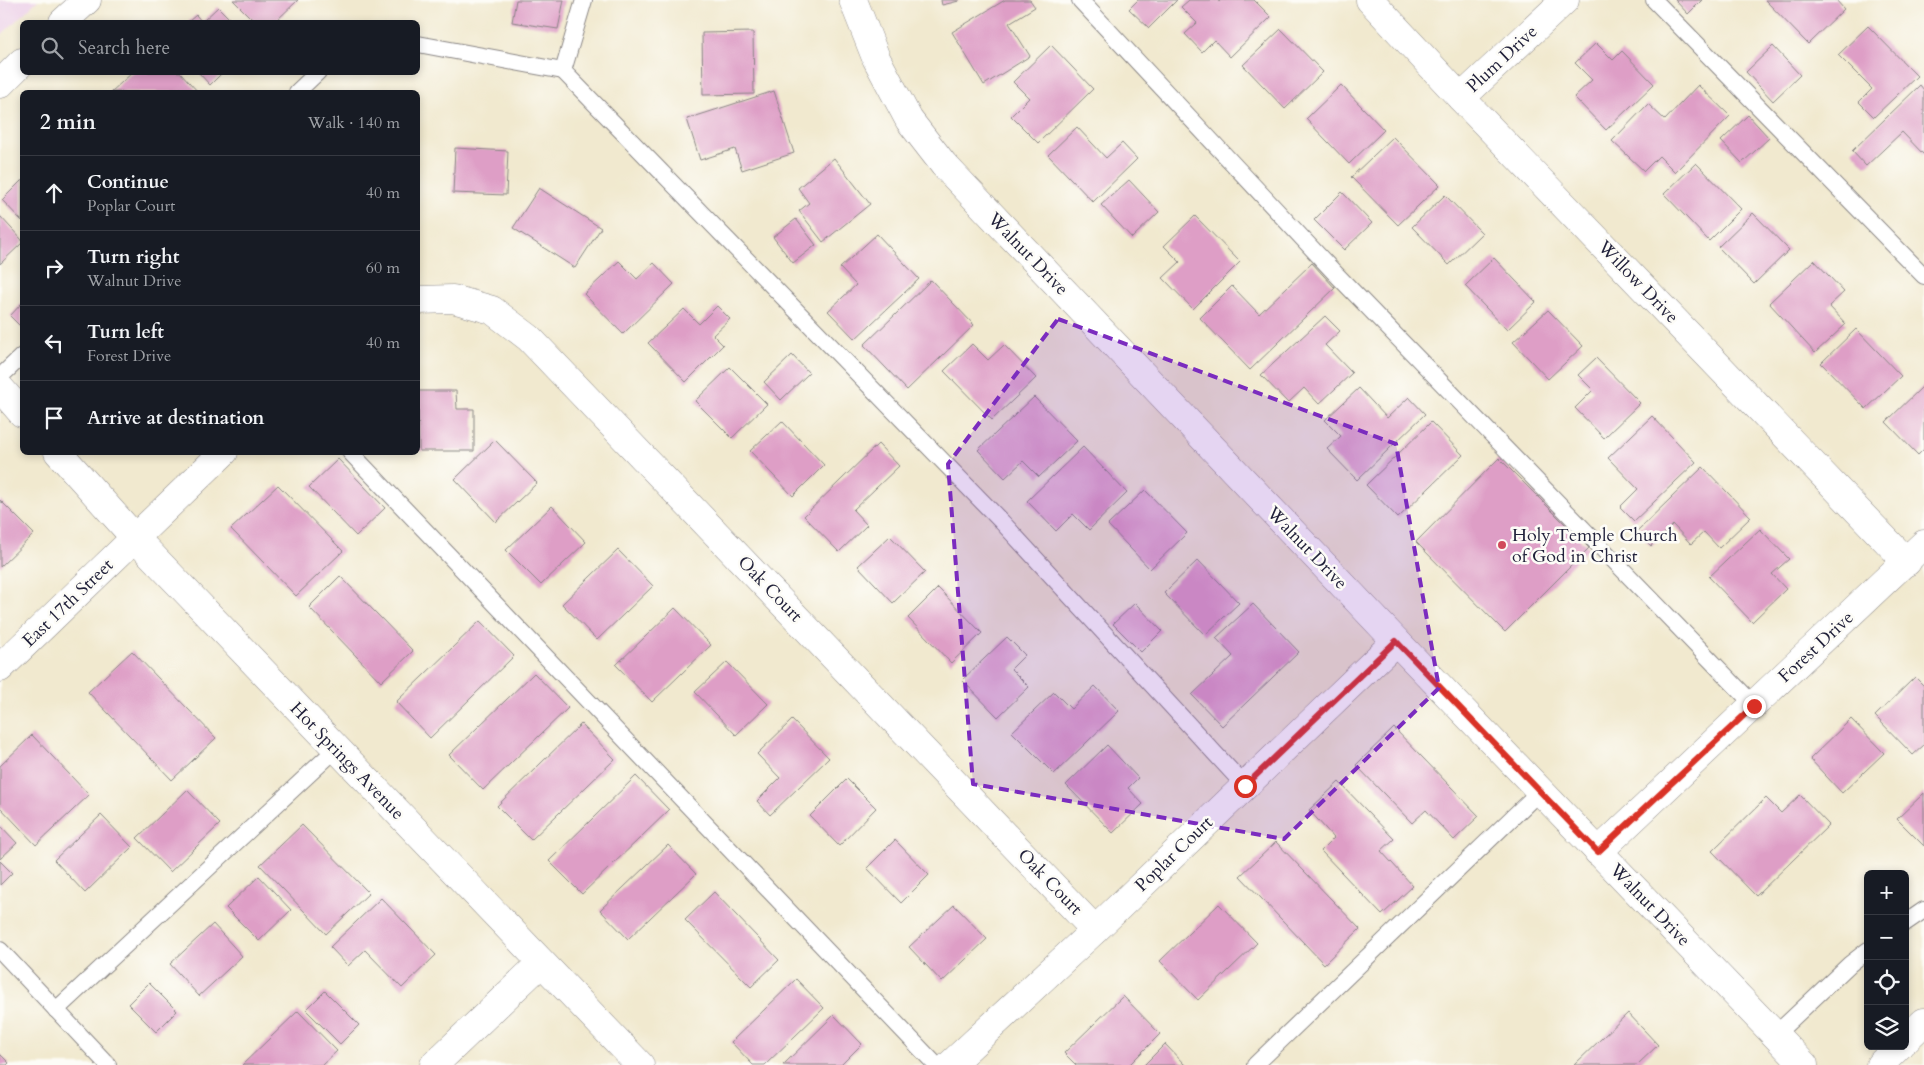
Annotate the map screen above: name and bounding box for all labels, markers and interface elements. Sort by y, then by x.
search box [20,20,420,75]
street label: Plum Drive [1461,20,1543,98]
icon: search [38,34,66,62]
text: Search here [78,35,170,61]
text: 2 min [40,108,96,137]
text: Walk · 140 m [308,112,400,134]
text: Continue [87,169,169,195]
icon: ahead [40,179,68,207]
text: 40 m [366,182,400,204]
text: Poplar Court [87,195,175,217]
street label: Walnut Drive [981,206,1074,301]
street label: Willow Drive [1591,234,1684,329]
text: Turn right [87,244,179,270]
icon: right [40,254,68,282]
text: 60 m [366,257,400,279]
text: Walnut Drive [87,270,182,292]
text: Turn left [87,319,164,345]
icon: left [40,329,68,357]
text: 40 m [366,332,400,354]
text: Forest Drive [87,345,171,367]
icon: arrive [40,404,68,432]
text: Arrive at destination [87,405,264,431]
street label: Walnut Drive [1260,500,1353,595]
place label: Holy Temple Church of God in Christ [1512,523,1678,569]
marker: Holy Temple Church of God in Christ [1496,539,1508,551]
street label: Oak Court [732,550,808,628]
street label: East 17th Street [17,553,119,653]
street label: Forest Drive [1773,606,1859,688]
route end [1743,695,1766,718]
street label: Hot Springs Avenue [284,697,410,825]
route start [1234,775,1257,798]
street label: Poplar Court [1130,810,1219,897]
street label: Oak Court [1012,843,1088,921]
street label: Walnut Drive [1603,857,1696,952]
map controls [1864,870,1909,1050]
button: + [1864,870,1909,915]
button: − [1864,915,1909,960]
button: locate [1864,960,1909,1005]
button: layers [1864,1005,1909,1050]

